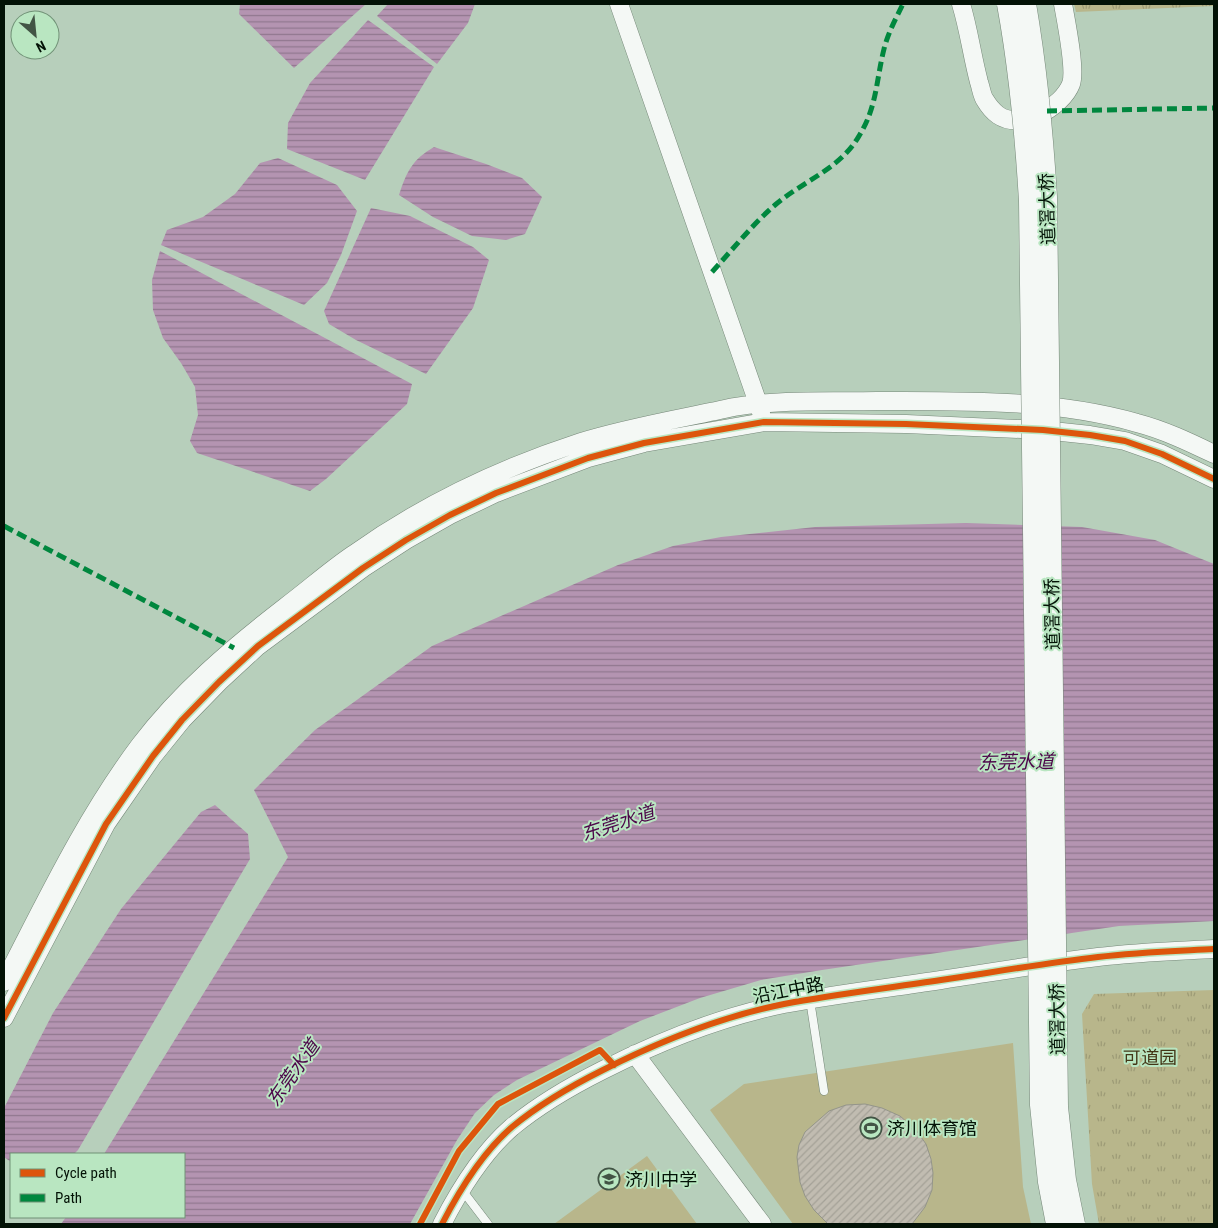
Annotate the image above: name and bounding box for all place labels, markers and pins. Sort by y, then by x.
sports icon: 济川体育馆 [859,1116,883,1140]
place label: 济川体育馆 [887,1118,977,1139]
school or university icon: 济川中学 [597,1167,621,1191]
place label: 济川中学 [625,1169,697,1190]

